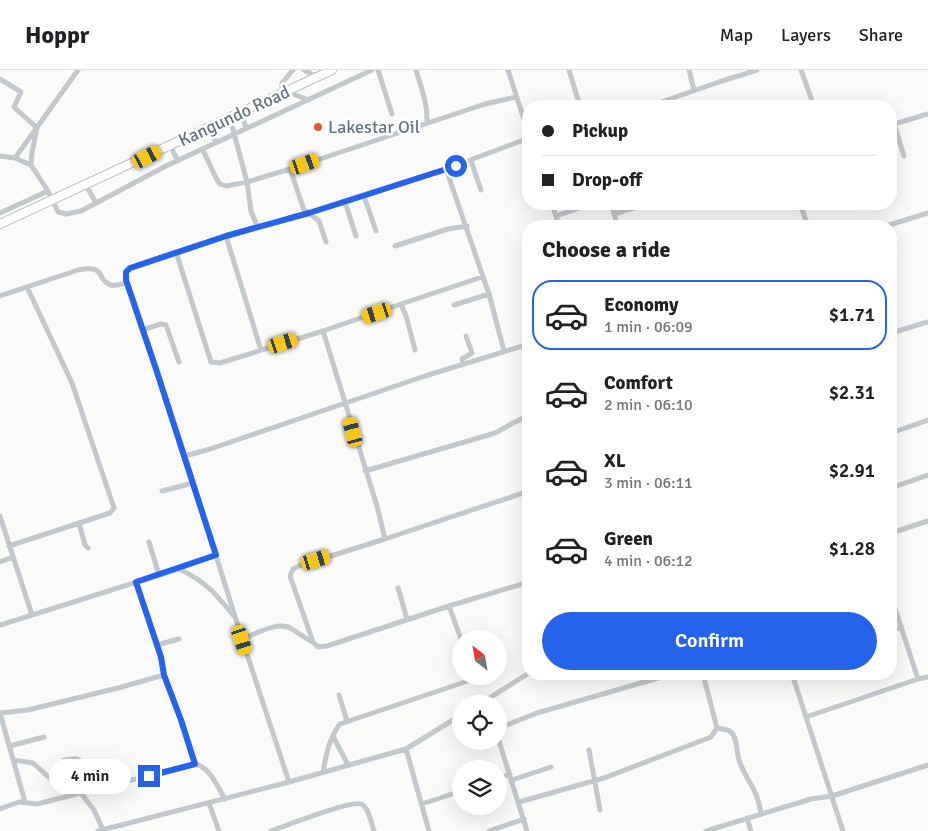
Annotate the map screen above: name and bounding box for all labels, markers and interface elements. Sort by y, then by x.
text: Hoppr [25,20,89,50]
text: Map [720,24,753,46]
text: Layers [781,24,831,46]
text: Share [859,24,903,46]
street label: Kangundo Road [175,81,293,151]
place label: Lakestar Oil [328,116,420,138]
text: Pickup [572,119,628,143]
marker: Lakestar Oil [312,121,324,133]
car [130,144,163,170]
car [288,152,321,176]
route start [445,155,467,177]
text: Drop-off [572,168,642,192]
text: Choose a ride [542,236,670,263]
icon: car [544,293,589,338]
text: Economy [604,293,678,317]
car [360,301,393,325]
text: $1.71 [829,303,875,327]
text: 1 min · 06:09 [604,317,693,337]
car [266,331,299,355]
icon: car [544,371,589,416]
text: Comfort [604,371,673,395]
text: $2.31 [829,381,875,405]
text: 2 min · 06:10 [604,395,693,415]
car [341,416,364,448]
icon: car [544,449,589,494]
text: XL [604,449,626,473]
text: $2.91 [829,459,875,483]
text: 3 min · 06:11 [604,473,693,493]
icon: car [544,527,589,572]
text: Green [604,527,653,551]
text: $1.28 [829,537,875,561]
car [299,548,332,572]
text: 4 min · 06:12 [604,551,693,571]
button: Confirm [542,612,877,670]
car [230,623,253,657]
north arrow [452,630,508,685]
map controls [452,630,507,815]
button: locate [452,695,507,750]
callout: 4 min [49,758,132,794]
button: layers [452,760,507,815]
route end [138,765,160,787]
text: 4 min [71,766,109,786]

